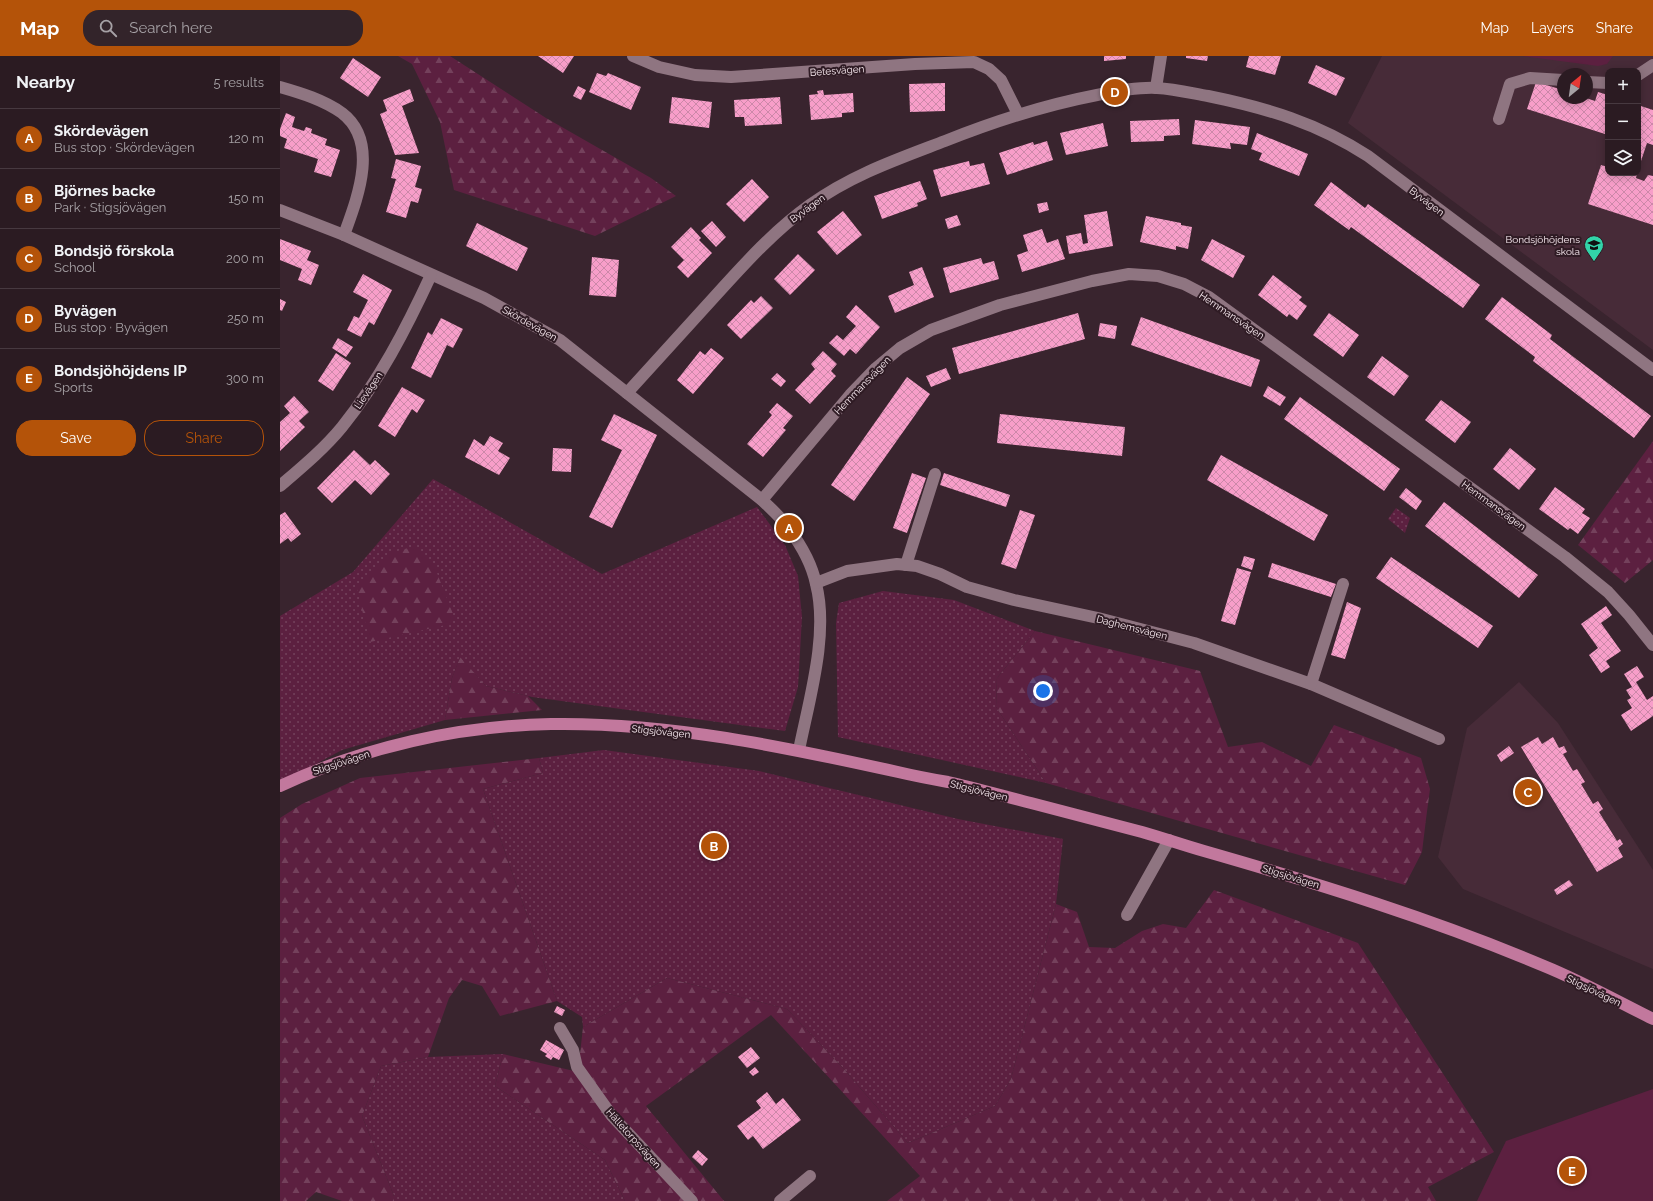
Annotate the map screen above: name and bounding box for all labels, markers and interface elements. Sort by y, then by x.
search box [83,10,363,46]
text: Map [20,17,59,39]
icon: search [97,17,119,39]
text: Search here [129,19,213,37]
text: Map [1481,20,1509,36]
text: Layers [1531,20,1574,36]
text: Share [1596,20,1633,36]
street label: Betesvägen [809,63,865,78]
north arrow [1557,68,1593,104]
map controls [1605,68,1641,176]
button: + [1605,68,1641,104]
text: Nearby [16,72,75,92]
text: 5 results [213,75,264,90]
pin: D [1102,77,1128,107]
button: − [1605,104,1641,140]
text: Skördevägen [54,122,149,140]
text: A [25,131,33,146]
text: 120 m [228,131,264,146]
text: Bus stop · Skördevägen [54,140,195,155]
button: layers [1605,140,1641,176]
text: Björnes backe [54,182,156,200]
street label: Byvägen [1407,185,1446,218]
text: B [25,191,33,206]
text: 150 m [228,191,264,206]
street label: Byvägen [788,192,827,225]
text: Park · Stigsjövägen [54,200,166,215]
place label: Bondsjöhöjdens skola [1506,234,1580,257]
school or university icon: Bondsjöhöjdens skola [1583,234,1605,262]
text: Bondsjö förskola [54,242,174,260]
text: C [25,251,33,266]
text: 200 m [226,251,264,266]
text: School [54,260,96,275]
street label: Hemmansvägen [1197,290,1266,341]
text: Byvägen [54,302,117,320]
street label: Skördevägen [500,304,559,343]
text: D [24,311,34,326]
text: 250 m [227,311,264,326]
text: Bus stop · Byvägen [54,320,168,335]
street label: Hemmansvägen [832,354,893,417]
text: Bondsjöhöjdens IP [54,362,187,380]
street label: Lievägen [352,370,385,411]
text: E [25,371,33,386]
text: 300 m [226,371,264,386]
text: Sports [54,380,93,395]
button: Save [16,420,136,456]
button: Share [144,420,264,456]
street label: Hemmansvägen [1460,479,1528,532]
pin: A [776,513,802,543]
street label: Daghemsvägen [1095,613,1169,642]
your location [1033,681,1053,701]
street label: Stigsjövägen [631,723,691,740]
street label: Stigsjövägen [311,748,371,777]
pin: C [1515,777,1541,807]
street label: Stigsjövägen [949,778,1009,803]
pin: B [701,831,727,861]
street label: Stigsjövägen [1261,863,1321,890]
street label: Stigsjövägen [1565,973,1623,1008]
street label: Hälletorpsvägen [604,1106,663,1170]
pin: E [1559,1156,1585,1186]

